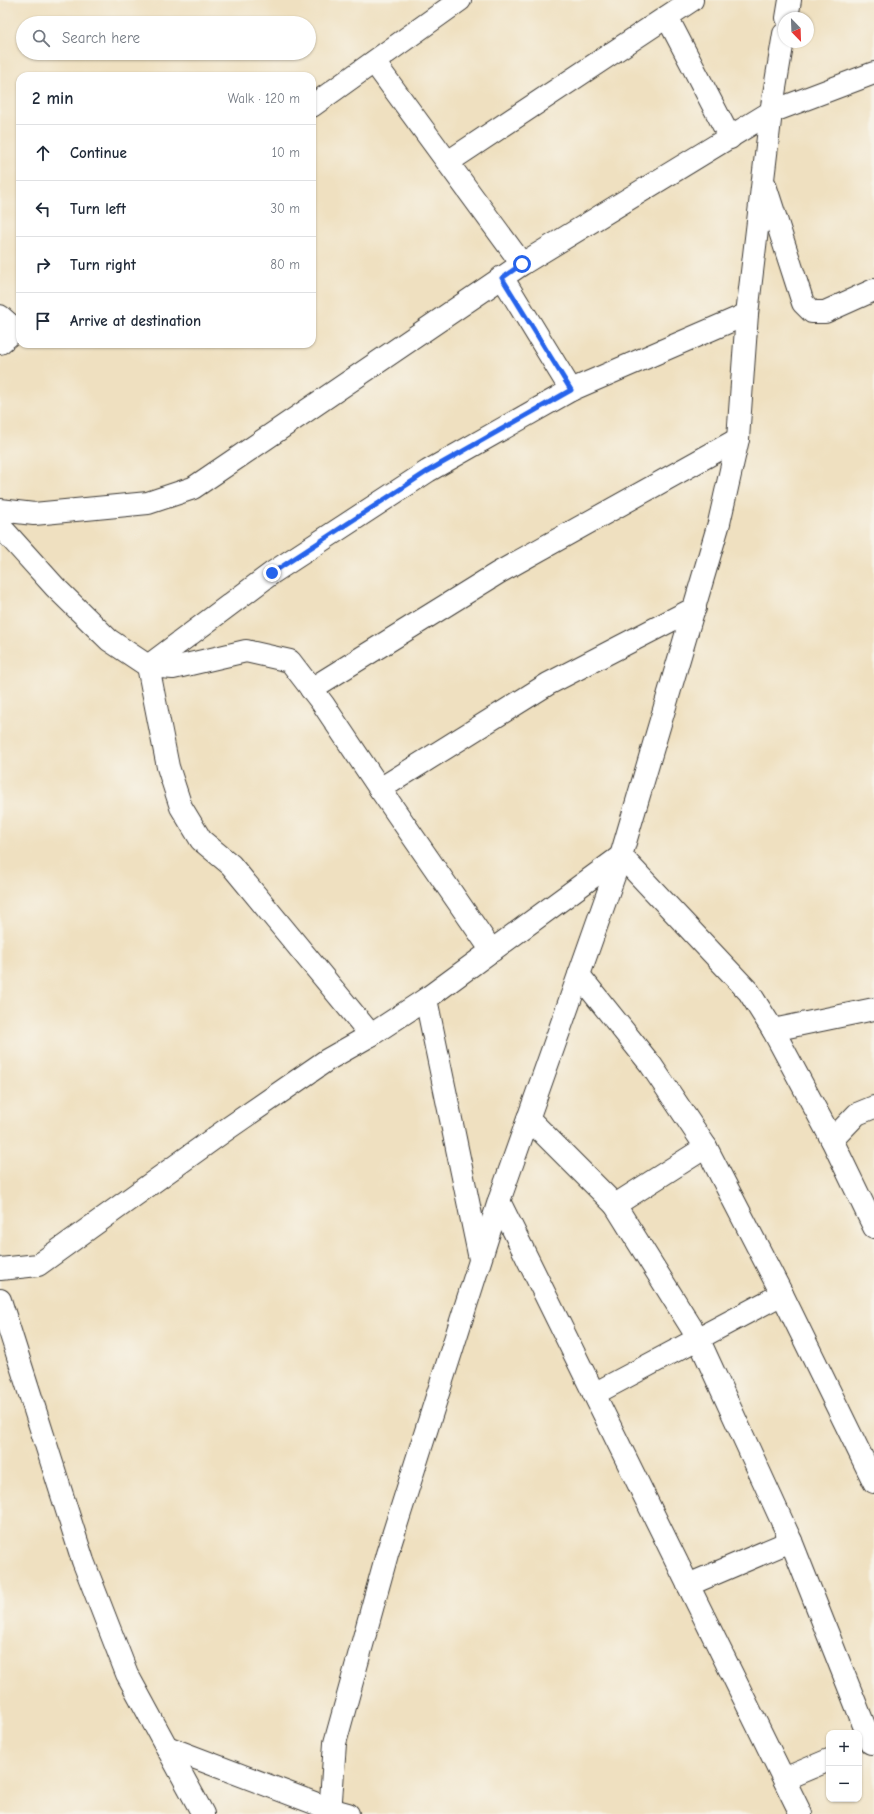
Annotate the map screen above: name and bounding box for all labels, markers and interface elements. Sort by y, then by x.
north arrow [778,12,814,48]
search box [16,16,316,60]
icon: search [30,27,52,49]
text: Search here [62,29,140,47]
text: 2 min [32,89,73,108]
text: Walk · 120 m [228,91,300,106]
icon: ahead [32,142,54,164]
text: Continue [70,144,127,162]
text: 10 m [272,145,300,160]
icon: left [32,198,54,220]
text: Turn left [70,200,126,218]
text: 30 m [270,201,300,216]
icon: right [32,254,54,276]
route start [513,255,531,273]
text: Turn right [70,256,136,274]
text: 80 m [270,257,300,272]
icon: arrive [32,310,54,332]
text: Arrive at destination [70,312,201,330]
route end [263,564,281,582]
map controls [826,1730,862,1802]
button: + [826,1730,862,1766]
button: − [826,1766,862,1802]

